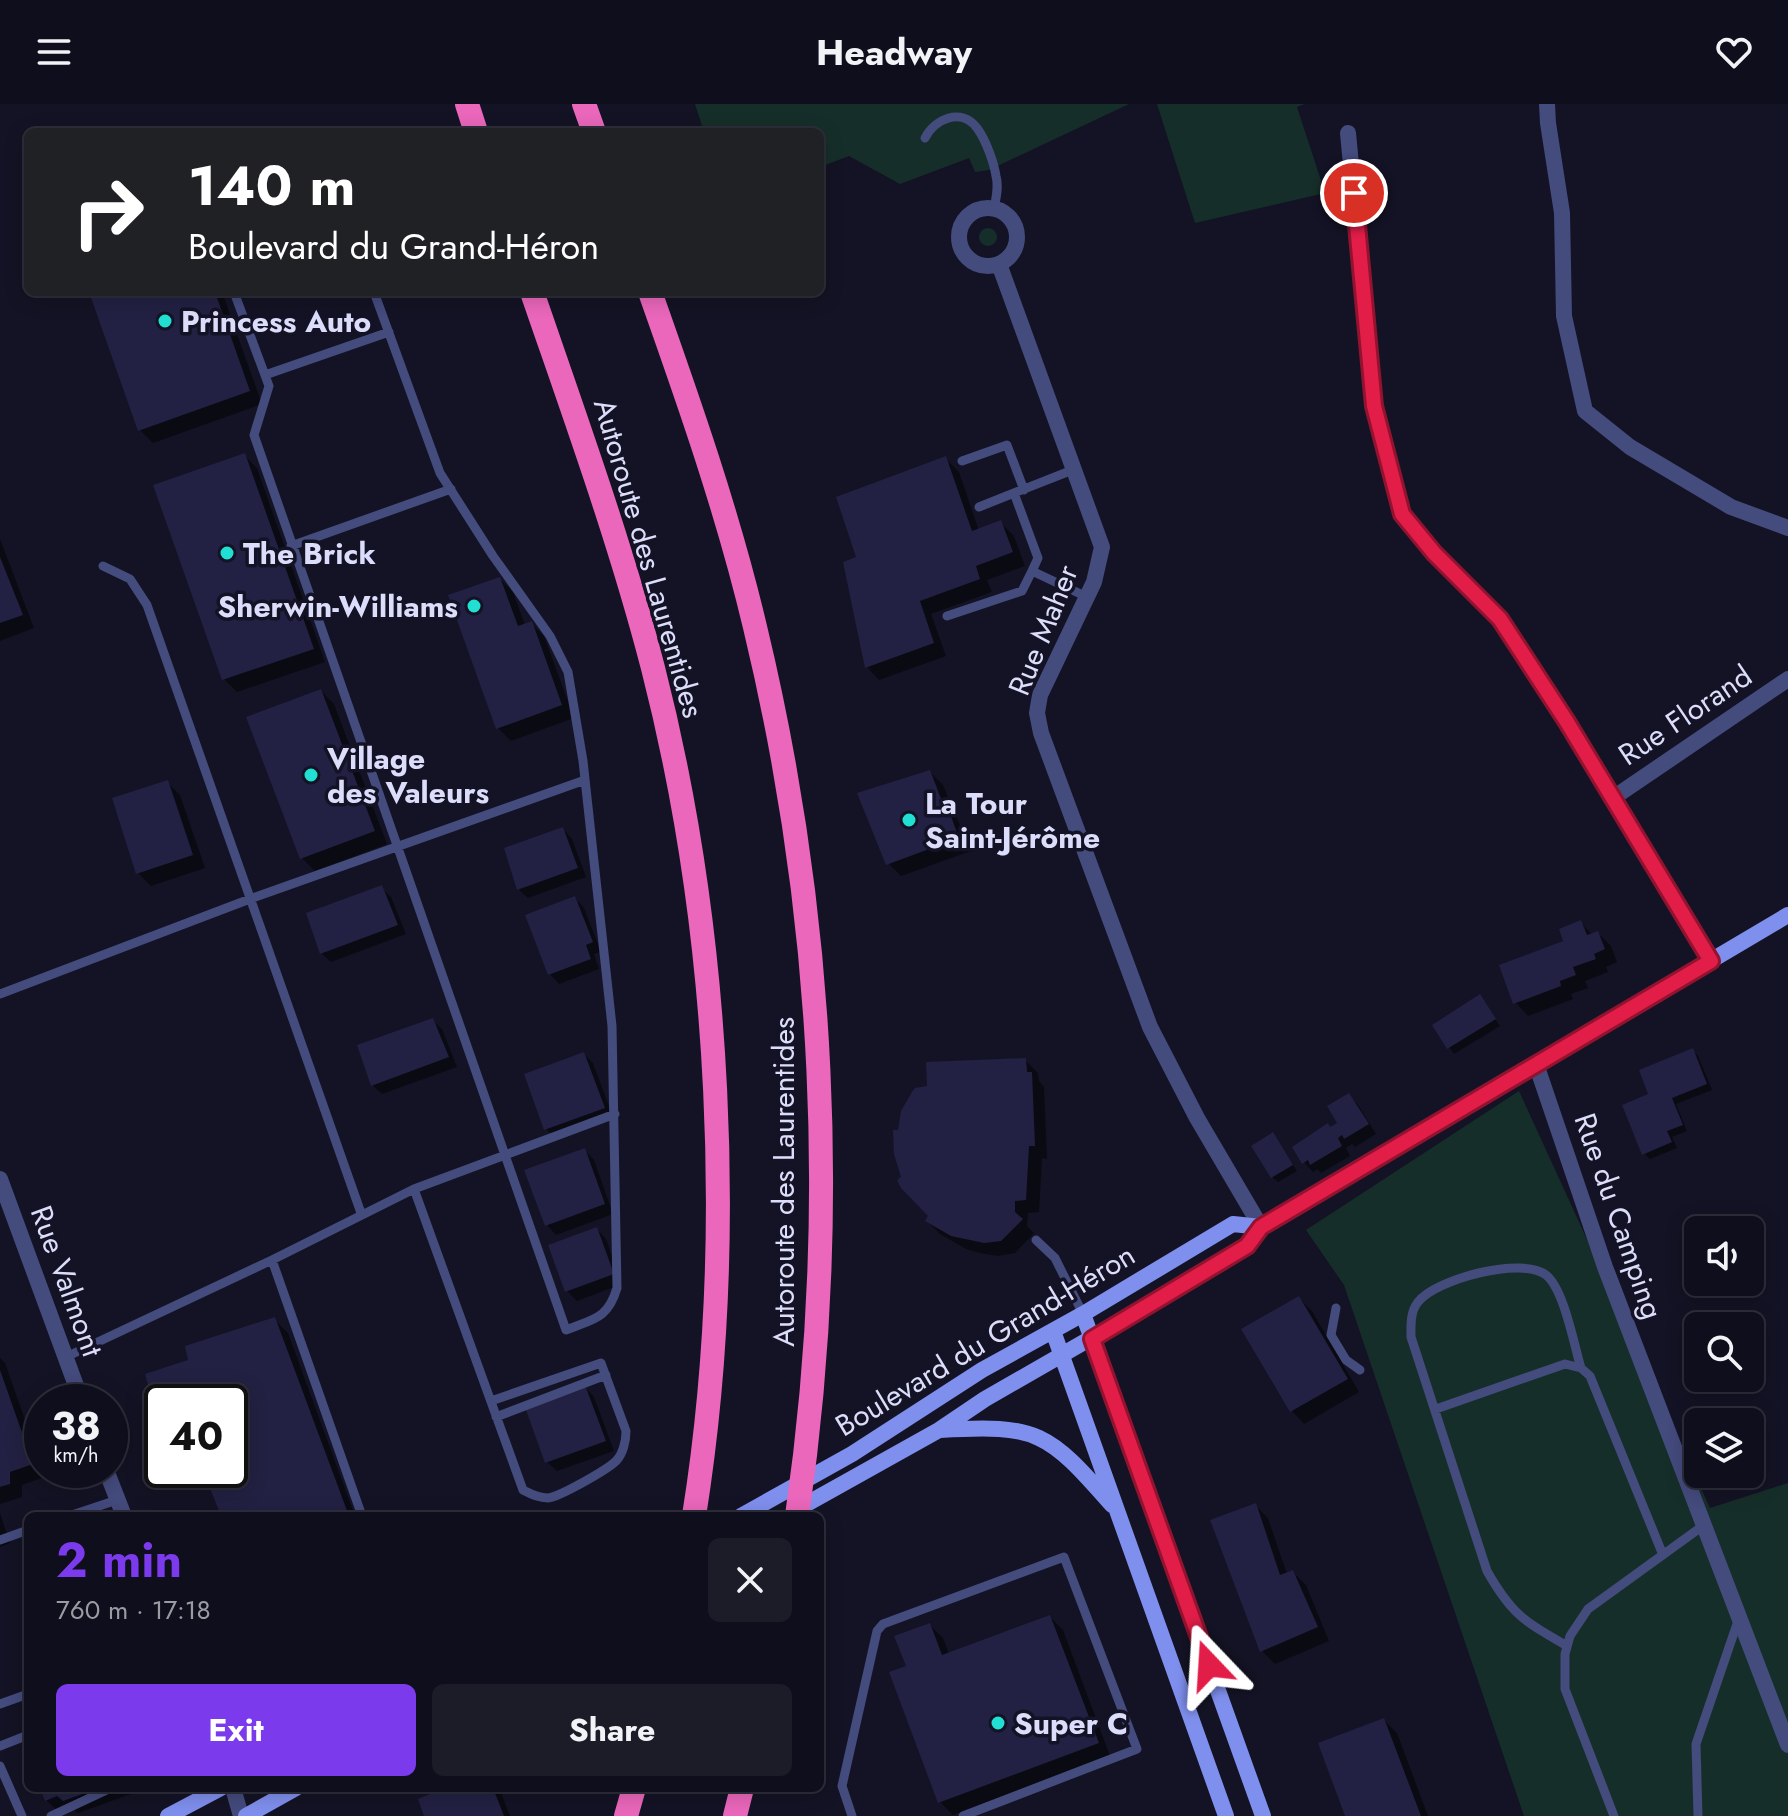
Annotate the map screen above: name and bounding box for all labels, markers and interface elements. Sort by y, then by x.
text: Headway [816,26,972,78]
icon: menu [32,30,76,74]
icon: heart [1712,30,1756,74]
text: 140 m [188,145,355,226]
pin [1320,159,1388,227]
icon: right [56,160,160,264]
icon: arrive [1332,171,1376,215]
text: Boulevard du Grand-Héron [188,220,599,272]
place label: Princess Auto [181,300,371,343]
marker: Princess Auto [156,312,174,330]
street label: Autoroute des Laurentides [583,393,715,723]
place label: The Brick [243,532,376,575]
marker: The Brick [218,544,236,562]
street label: Rue Maher [997,558,1089,702]
place label: Sherwin-Williams [218,585,458,628]
marker: Sherwin-Williams [465,597,483,615]
street label: Rue Florand [1610,654,1760,776]
place label: Village des Valeurs [326,737,489,814]
marker: Village des Valeurs [302,766,320,784]
place label: La Tour Saint-Jérôme [925,782,1100,859]
marker: La Tour Saint-Jérôme [900,811,918,829]
street label: Autoroute des Laurentides [762,1017,805,1347]
street label: Rue du Camping [1564,1107,1674,1325]
street label: Rue Valmont [20,1199,114,1363]
map controls [1684,1216,1764,1488]
button: sound [1684,1216,1764,1296]
street label: Boulevard du Grand-Héron [827,1233,1143,1447]
button: search [1684,1312,1764,1392]
speed limit sign: 40 [144,1384,248,1488]
text: 38 [51,1397,101,1455]
button: layers [1684,1408,1764,1488]
text: km/h [53,1441,99,1470]
text: 2 min [56,1526,182,1595]
button: close [708,1538,792,1622]
text: 760 m · 17:18 [56,1591,211,1629]
position arrow [1167,1623,1251,1707]
button: Exit [56,1684,416,1776]
button: Share [432,1684,792,1776]
place label: Super C [1014,1702,1128,1745]
marker: Super C [989,1714,1007,1732]

